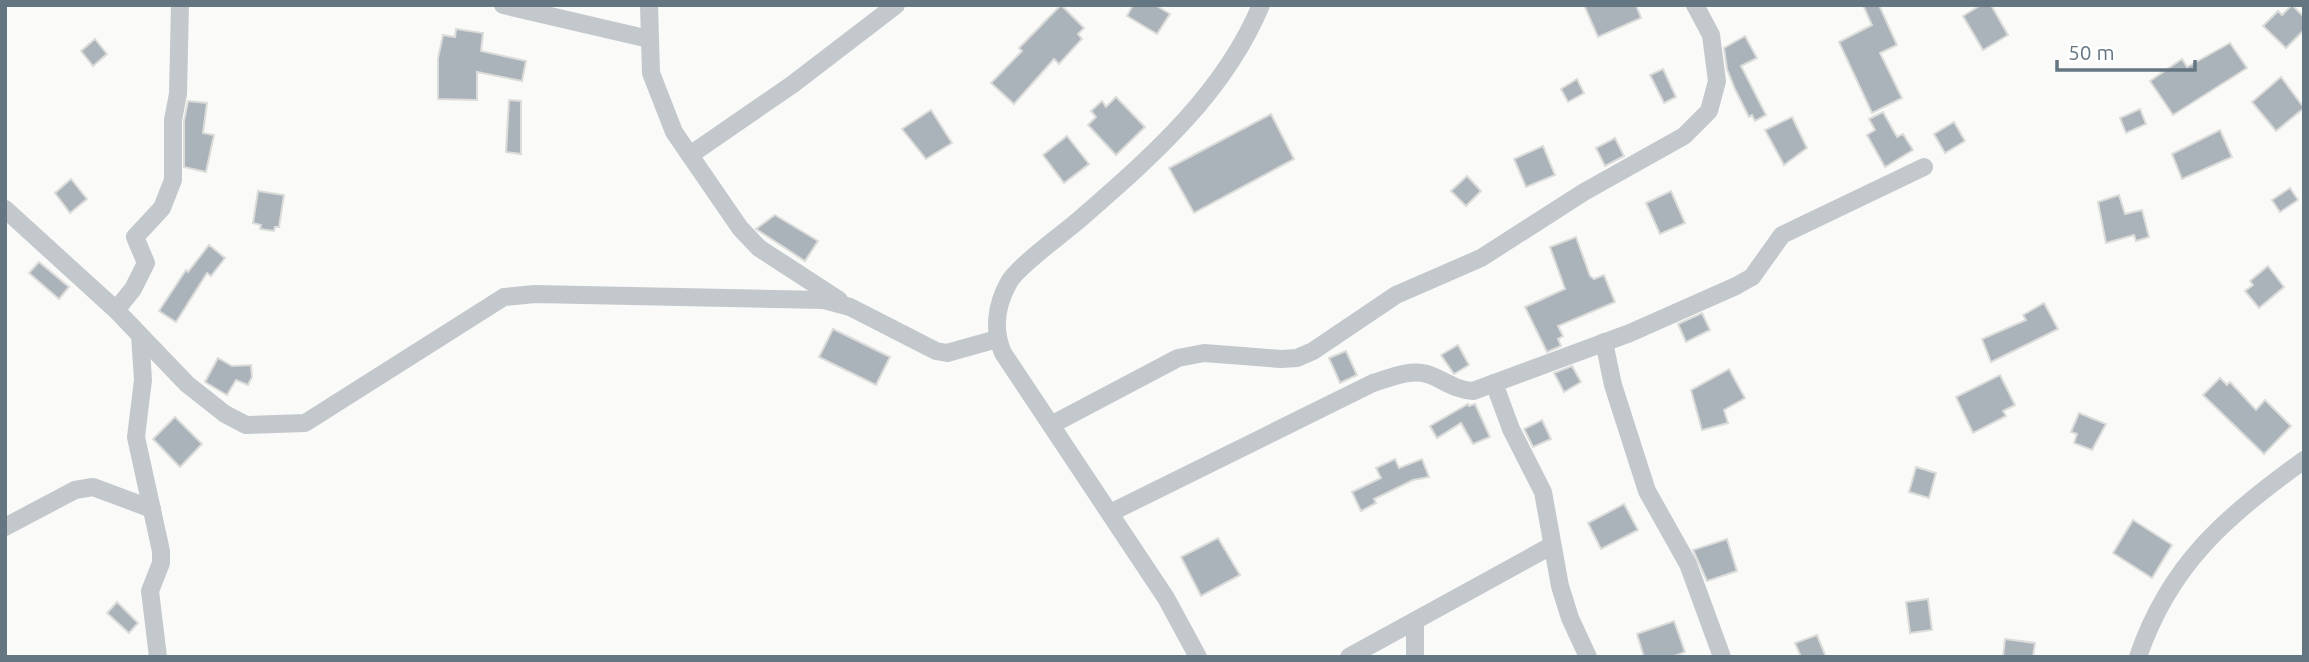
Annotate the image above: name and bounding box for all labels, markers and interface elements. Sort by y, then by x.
scale bar [2057,28,2195,72]
text: 50 m [2068,40,2115,64]

